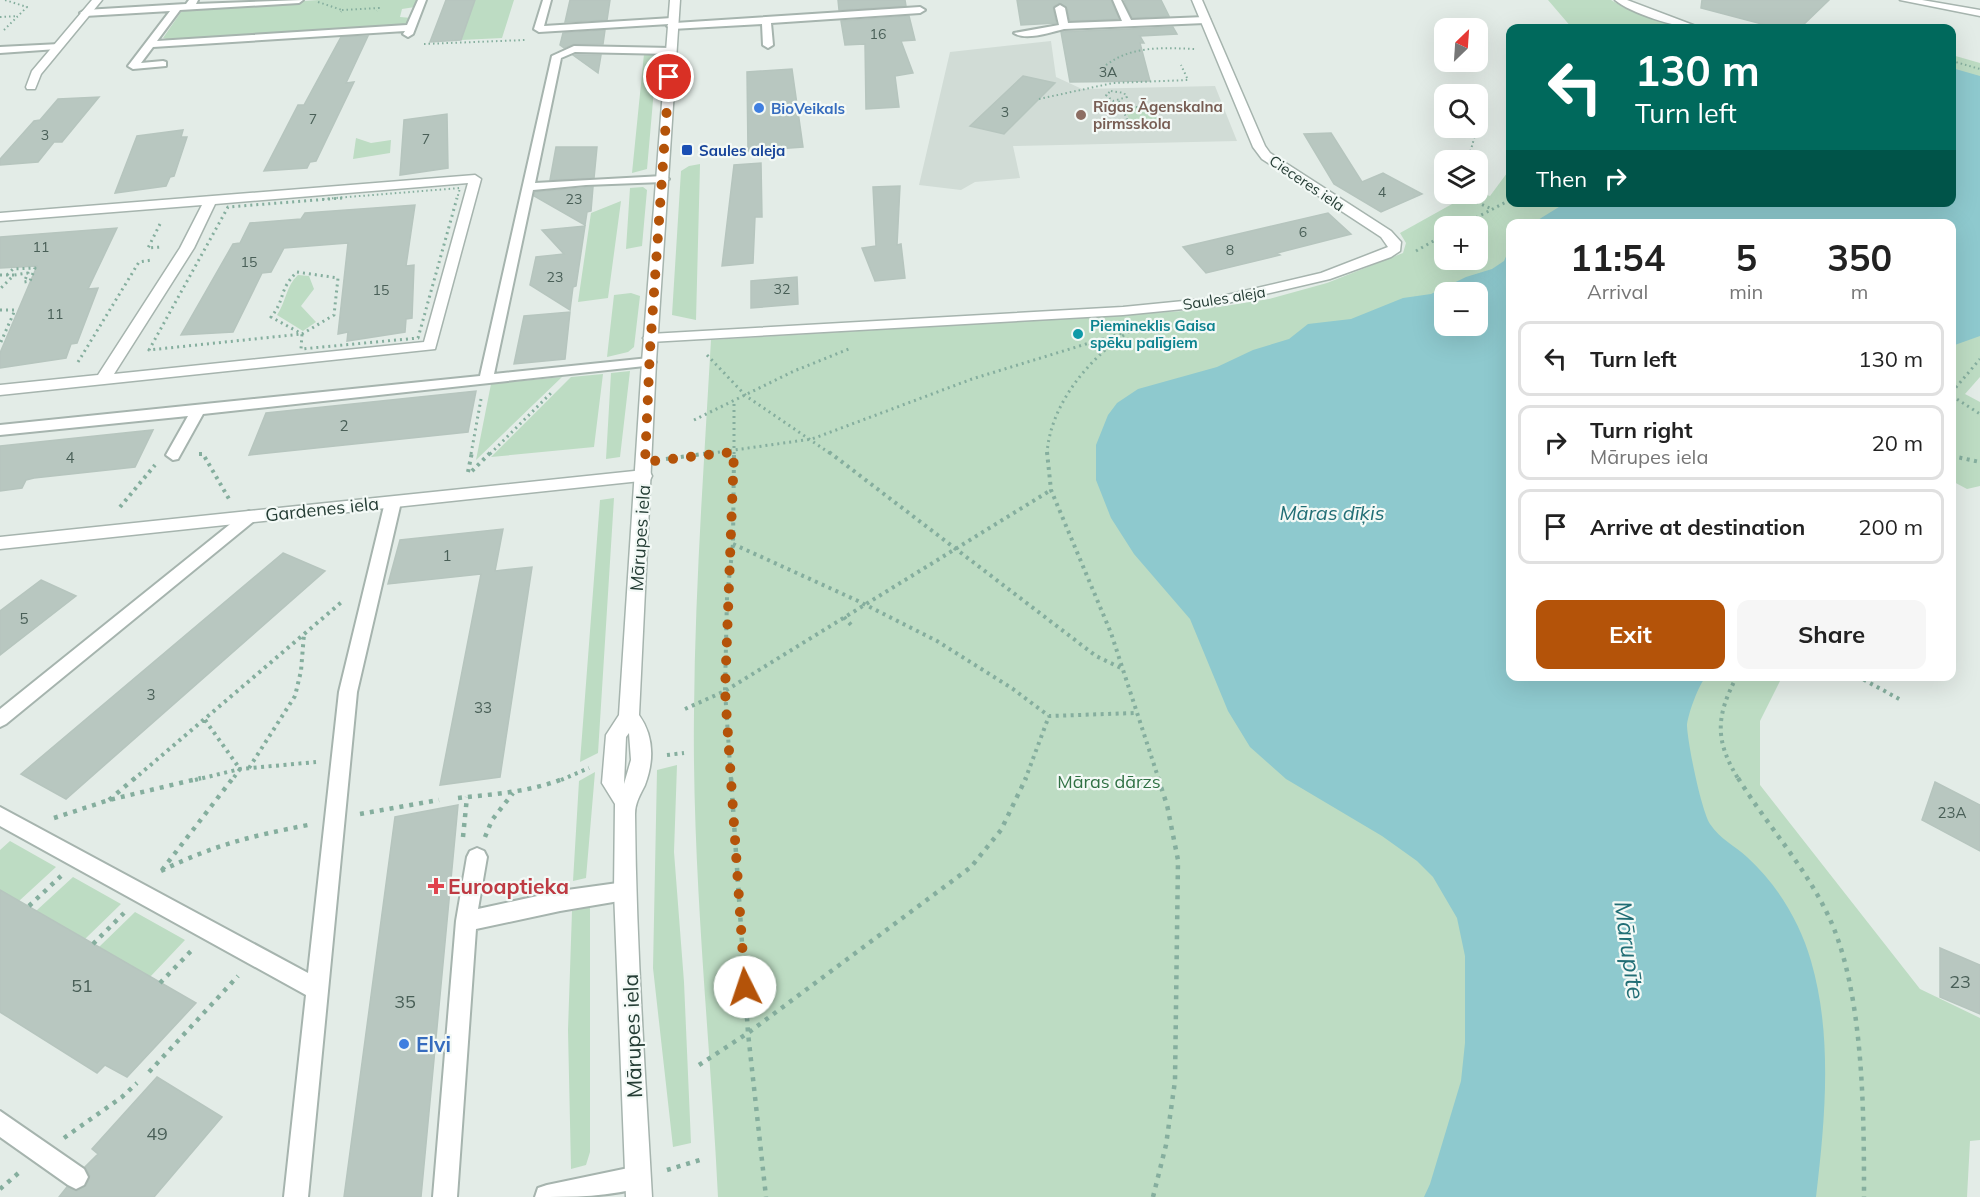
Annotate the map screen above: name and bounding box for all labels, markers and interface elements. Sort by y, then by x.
north arrow [1434,18,1488,72]
map controls [1434,18,1488,336]
house number: 16 [870,25,886,43]
text: 130 m [1635,44,1760,97]
icon: left [1536,48,1614,126]
pin [643,51,694,102]
icon: arrive [652,60,685,93]
house number: 3A [1099,63,1118,81]
button: search [1434,84,1488,138]
text: Turn left [1635,96,1737,130]
place label: Rīgas Āgenskalna pirmsskola [1093,97,1223,133]
place label: BioVeikals [771,99,845,118]
marker: BioVeikals [752,101,766,115]
house number: 3 [1001,103,1009,121]
marker: Rīgas Āgenskalna pirmsskola [1074,108,1088,122]
house number: 7 [309,110,317,128]
house number: 3 [41,126,49,144]
house number: 7 [422,130,430,148]
place label: Saules aleja [699,141,785,160]
marker: Saules aleja [680,143,694,157]
button: layers [1434,150,1488,204]
street label: Cieceres iela [1266,151,1348,215]
icon: right [1599,162,1632,195]
text: Then [1536,165,1587,193]
house number: 4 [1378,183,1387,201]
house number: 23 [566,190,582,208]
button: + [1434,216,1488,270]
house number: 6 [1299,223,1307,241]
text: 11:54 [1570,235,1665,280]
text: 5 [1735,235,1757,280]
text: 350 [1827,235,1892,280]
house number: 11 [33,238,49,256]
house number: 8 [1226,241,1234,259]
house number: 15 [241,253,257,271]
house number: 23 [547,268,563,286]
text: Arrival [1587,279,1648,304]
text: min [1729,279,1763,304]
text: m [1851,279,1868,304]
house number: 32 [774,280,790,298]
house number: 15 [373,281,389,299]
street label: Saules aleja [1181,282,1267,314]
button: − [1434,282,1488,336]
house number: 11 [47,305,63,323]
place label: Piemineklis Gaisa spēku palīgiem [1090,316,1216,352]
marker: Piemineklis Gaisa spēku palīgiem [1071,327,1085,341]
icon: left [1539,342,1572,375]
text: Turn left [1590,345,1677,373]
text: 130 m [1858,345,1923,373]
house number: 2 [339,416,349,435]
text: Turn right [1590,416,1693,444]
icon: right [1539,426,1572,459]
text: 20 m [1872,429,1923,457]
text: Mārupes iela [1590,444,1708,469]
house number: 4 [65,448,75,467]
street label: Mārupes iela [625,484,655,592]
street label: Gardenes iela [264,492,380,526]
water label: Māras dīķis [1279,500,1385,526]
icon: arrive [1539,510,1572,543]
text: Arrive at destination [1590,513,1805,541]
text: 200 m [1858,513,1923,541]
house number: 1 [442,546,452,565]
button: Exit [1536,600,1725,669]
button: Share [1737,600,1926,669]
house number: 5 [19,609,29,628]
house number: 3 [146,685,156,704]
house number: 33 [474,698,492,717]
park label: Māras dārzs [1057,770,1161,793]
house number: 23A [1937,803,1967,822]
place label: Euroaptieka [448,873,569,899]
marker: Euroaptieka [429,879,443,893]
water label: Mārupīte [1608,899,1652,1001]
position arrow [713,955,777,1019]
house number: 23 [1949,970,1971,993]
street label: Mārupes iela [617,973,647,1099]
house number: 51 [71,974,93,997]
house number: 35 [394,990,416,1013]
place label: Elvi [416,1031,451,1057]
marker: Elvi [397,1037,411,1051]
house number: 49 [146,1122,168,1145]

